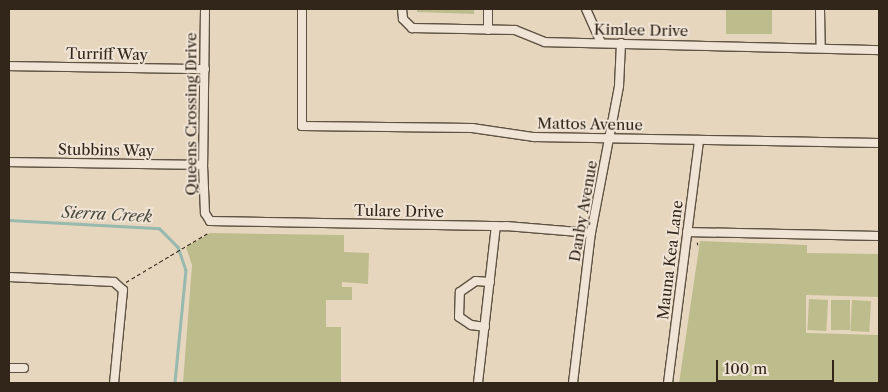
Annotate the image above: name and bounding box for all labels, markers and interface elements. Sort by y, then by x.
street label: Kimlee Drive [594,20,688,40]
street label: Queens Crossing Drive [182,32,200,196]
street label: Turriff Way [66,44,148,64]
street label: Mattos Avenue [537,114,643,134]
street label: Stubbins Way [57,140,155,160]
street label: Danby Avenue [565,158,601,264]
street label: Mauna Kea Lane [654,199,686,321]
street label: Tulare Drive [354,201,444,221]
water label: Sierra Creek [61,202,153,226]
scale bar [718,350,836,382]
text: 100 m [724,359,767,378]

